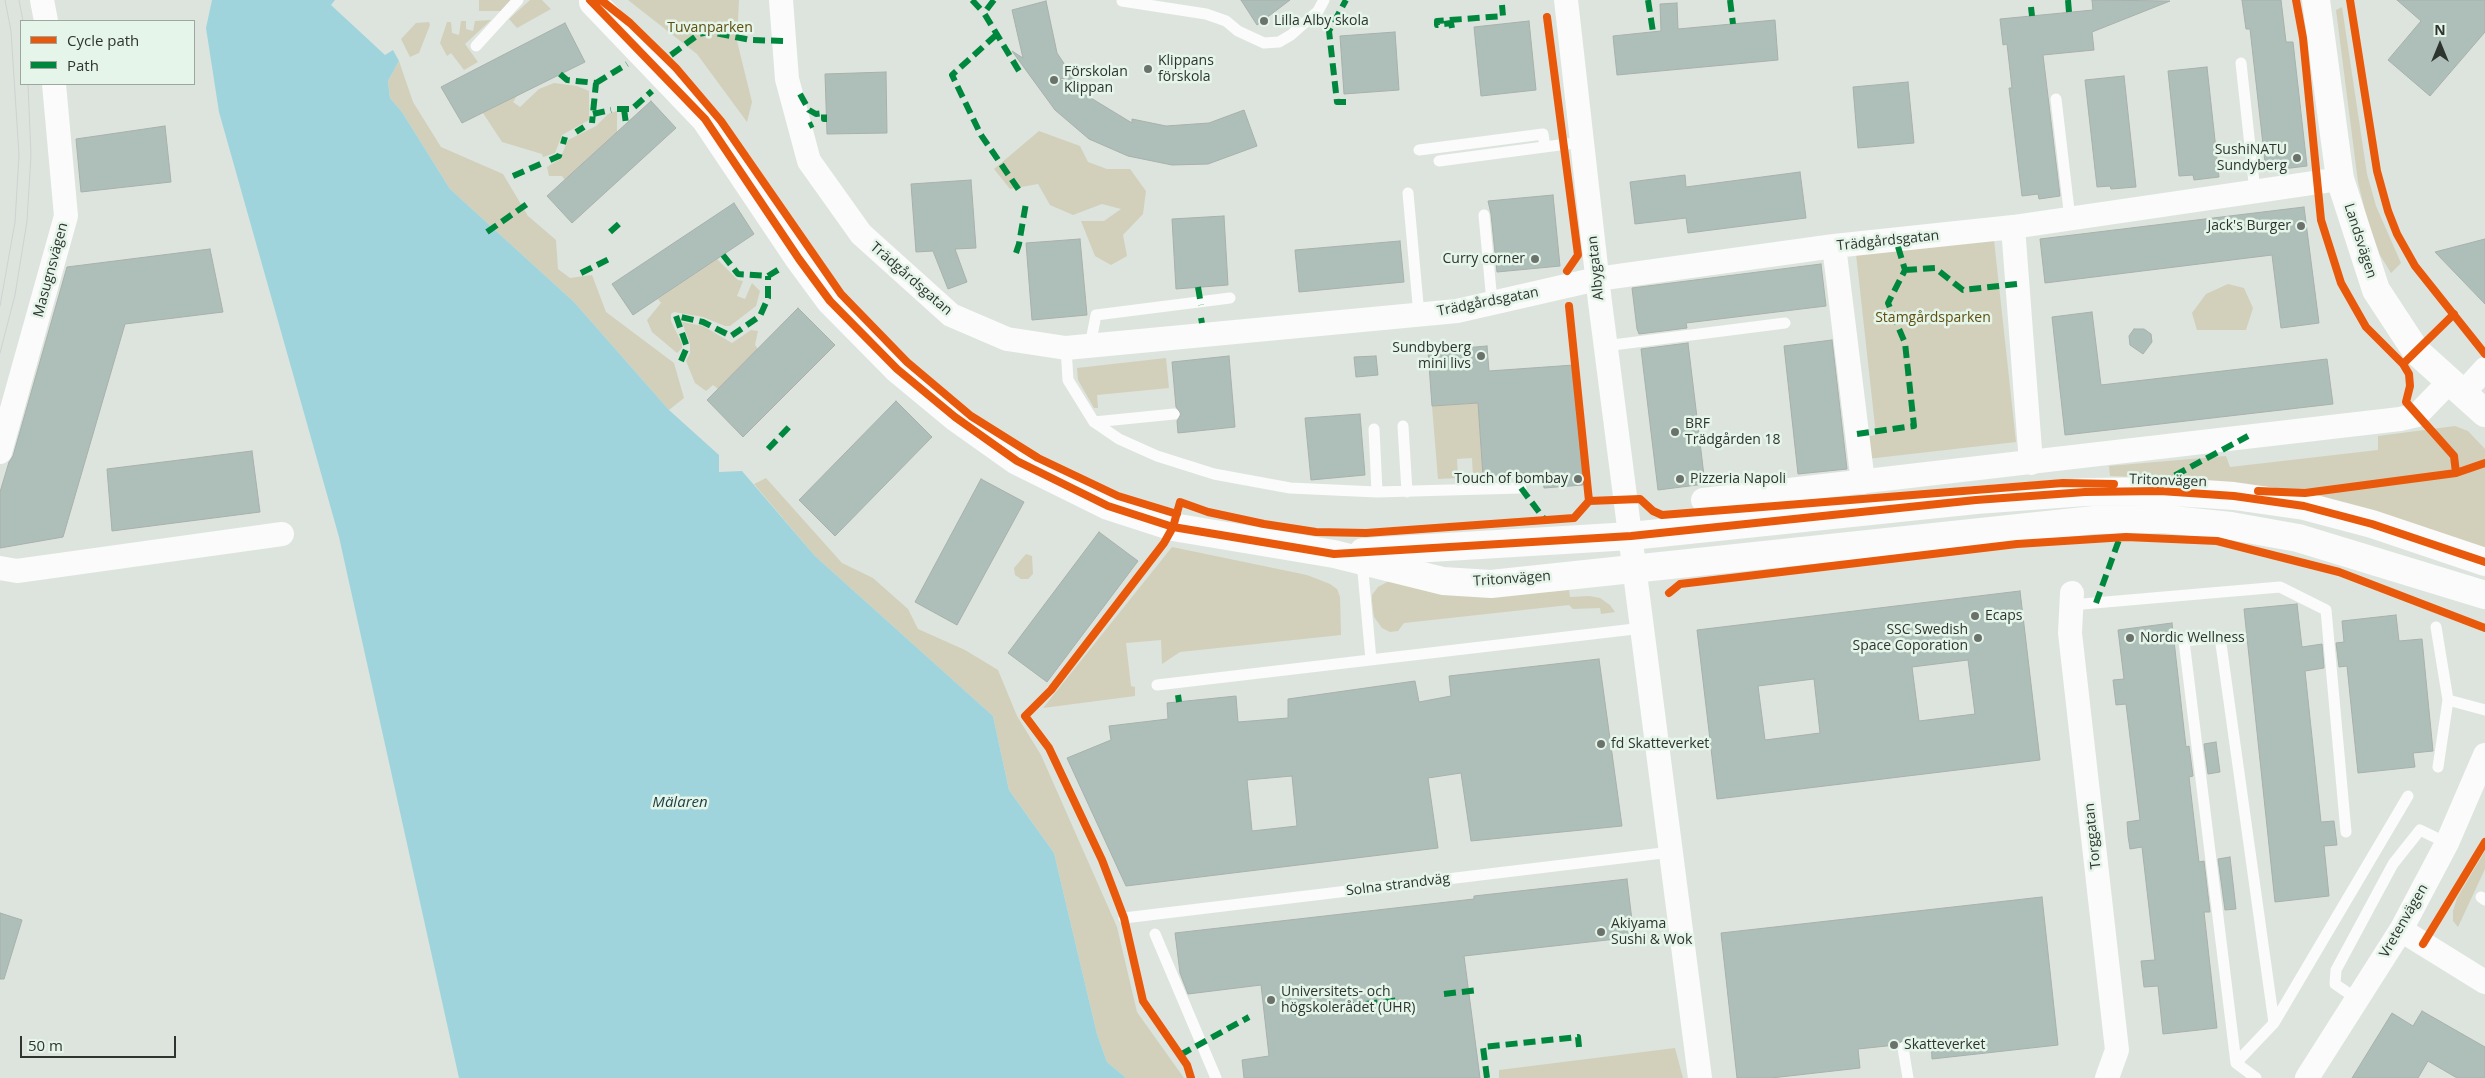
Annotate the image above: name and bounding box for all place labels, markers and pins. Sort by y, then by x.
place label: Lilla Alby skola [1274,13,1369,29]
marker: Lilla Alby skola [1258,15,1270,27]
place label: Klippans förskola [1158,53,1214,85]
marker: Klippans förskola [1142,63,1154,75]
place label: Förskolan Klippan [1064,64,1128,96]
marker: Förskolan Klippan [1048,74,1060,86]
place label: SushiNATU Sundyberg [2215,142,2287,174]
marker: SushiNATU Sundyberg [2291,152,2303,164]
place label: Jack's Burger [2207,218,2291,234]
marker: Jack's Burger [2295,220,2307,232]
place label: Curry corner [1442,251,1525,267]
marker: Curry corner [1529,253,1541,265]
place label: Sundbyberg mini livs [1392,340,1471,372]
marker: Sundbyberg mini livs [1475,350,1487,362]
place label: BRF Trädgården 18 [1685,416,1781,448]
marker: BRF Trädgården 18 [1669,426,1681,438]
place label: Touch of bombay [1454,471,1568,487]
place label: Pizzeria Napoli [1690,471,1786,487]
marker: Touch of bombay [1572,473,1584,485]
marker: Pizzeria Napoli [1674,473,1686,485]
place label: Ecaps [1985,608,2023,624]
marker: Ecaps [1969,610,1981,622]
place label: SSC Swedish Space Coporation [1853,622,1968,654]
place label: Nordic Wellness [2140,630,2245,646]
marker: SSC Swedish Space Coporation [1972,632,1984,644]
marker: Nordic Wellness [2124,632,2136,644]
place label: fd Skatteverket [1611,736,1709,752]
marker: fd Skatteverket [1595,738,1607,750]
place label: Akiyama Sushi & Wok [1611,916,1692,949]
marker: Akiyama Sushi & Wok [1595,926,1607,938]
place label: Universitets- och högskolerådet (UHR) [1281,984,1415,1016]
marker: Universitets- och högskolerådet (UHR) [1265,994,1277,1006]
place label: Skatteverket [1904,1037,1985,1053]
marker: Skatteverket [1888,1039,1900,1051]

